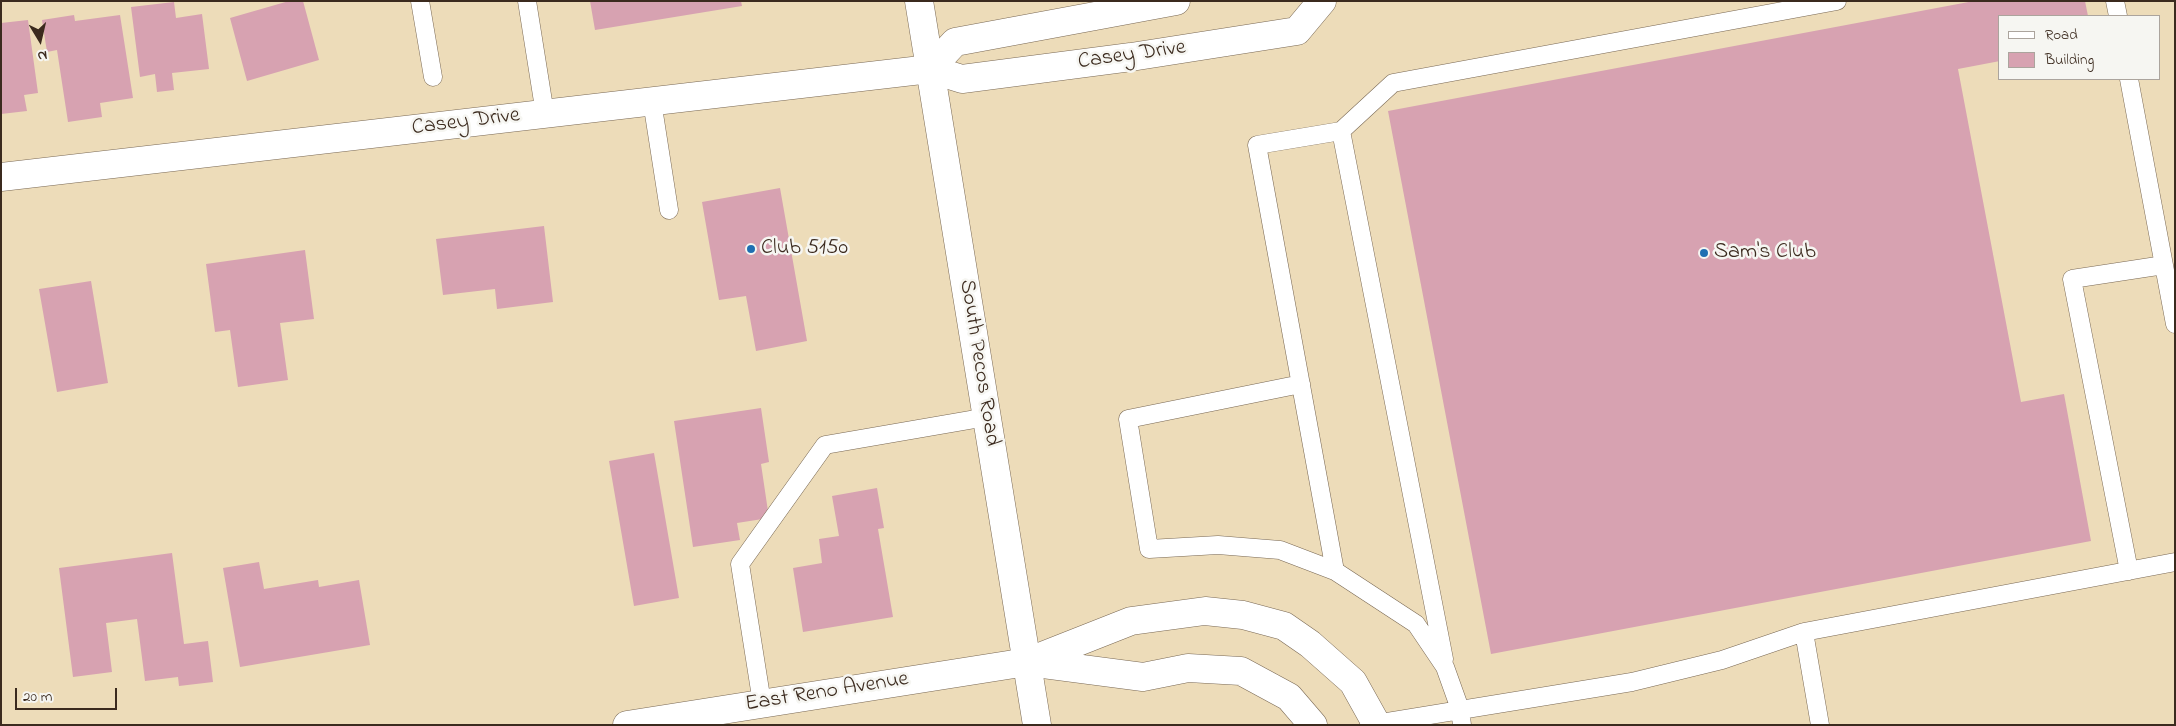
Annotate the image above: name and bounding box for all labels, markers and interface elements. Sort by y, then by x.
north arrow [15,15,65,65]
legend [1998,15,2161,80]
text: Road [2045,24,2078,46]
street label: Casey Drive [1076,35,1188,77]
text: N [36,44,49,66]
text: Building [2045,49,2094,71]
street label: Casey Drive [410,103,522,143]
place label: Club 5150 [761,236,848,262]
place label: Sam's Club [1714,240,1816,266]
marker: Club 5150 [745,243,757,255]
marker: Sam's Club [1698,247,1710,259]
street label: South Pecos Road [952,278,1004,448]
street label: East Reno Avenue [744,667,910,719]
scale bar [18,678,120,710]
text: 20 m [23,686,52,708]

